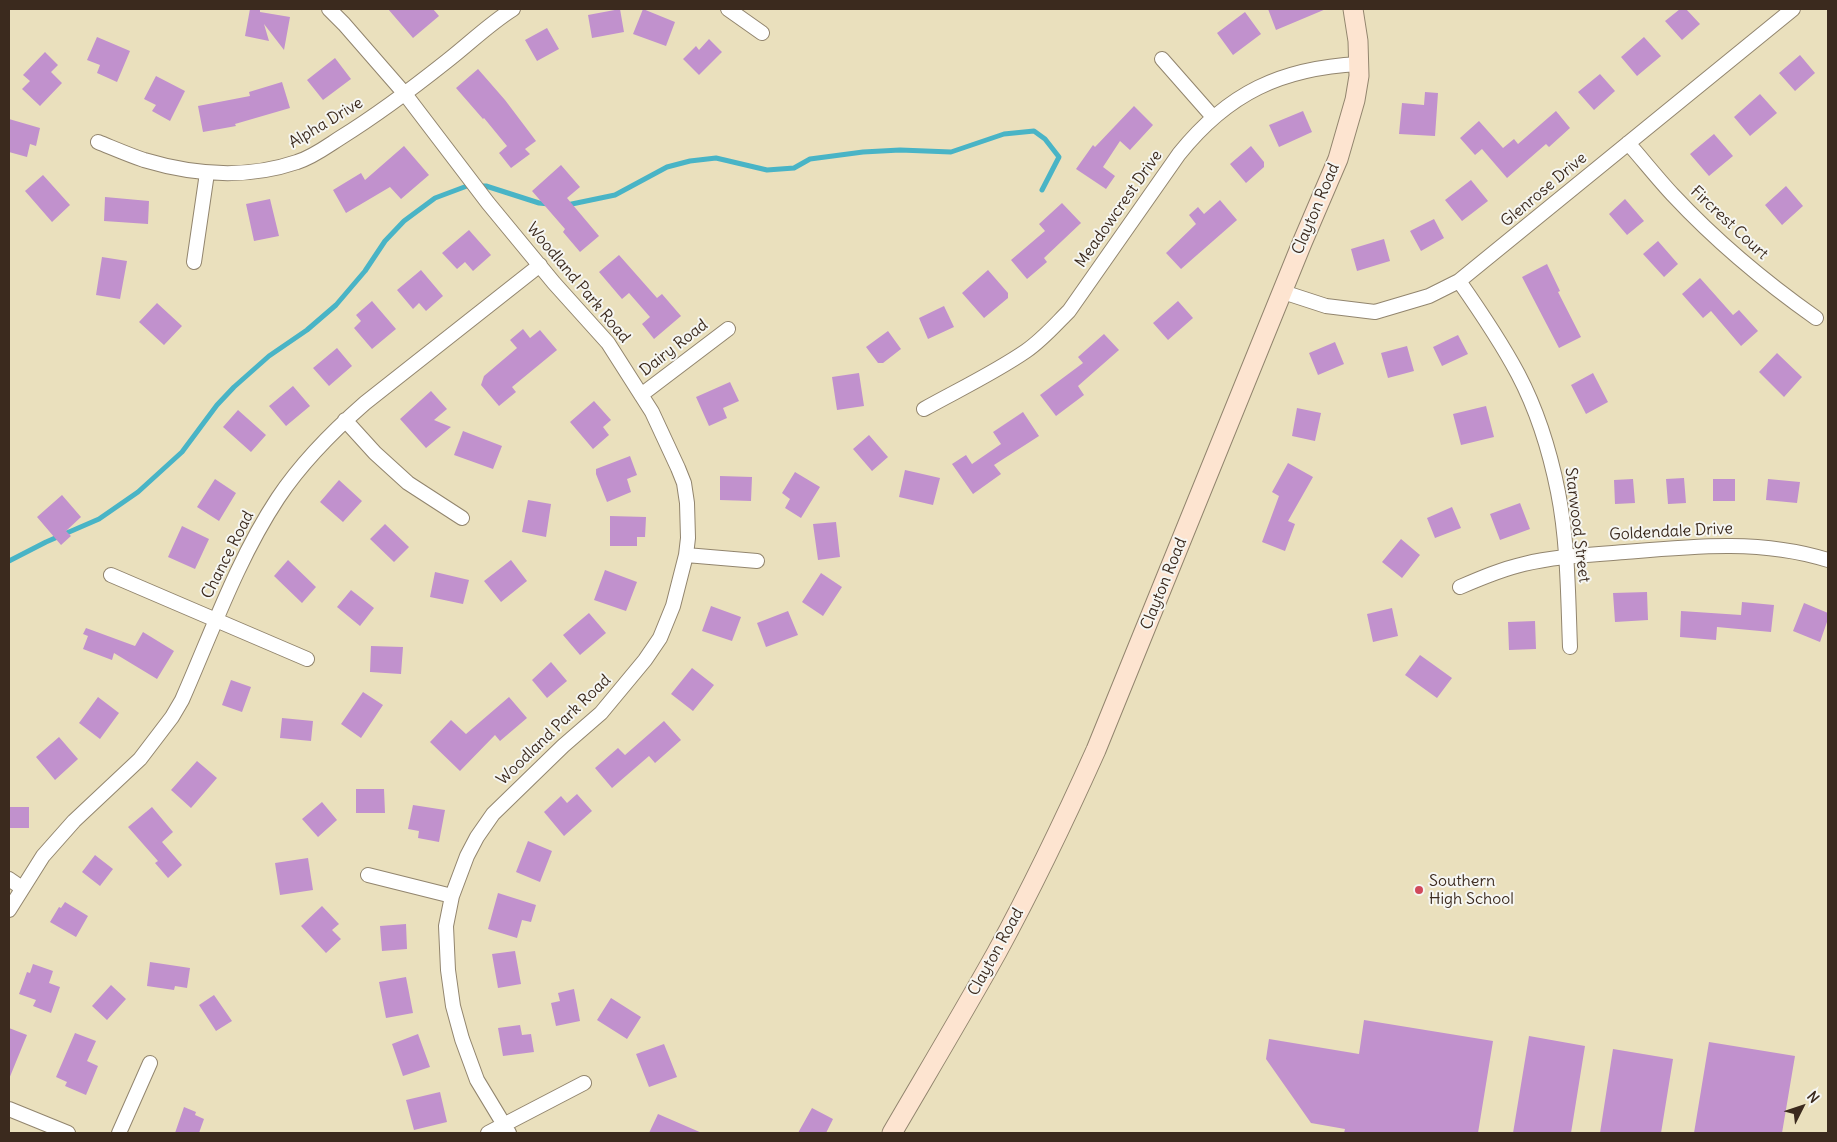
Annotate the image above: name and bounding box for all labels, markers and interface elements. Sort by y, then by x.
street label: Alpha Drive [285,93,367,153]
street label: Meadowcrest Drive [1071,147,1167,271]
street label: Glenrose Drive [1497,149,1591,231]
street label: Clayton Road [1288,160,1344,258]
street label: Fircrest Court [1686,182,1772,264]
street label: Woodland Park Road [522,219,634,347]
street label: Dairy Road [636,315,712,381]
street label: Starwood Street [1560,466,1594,584]
street label: Chance Road [198,508,258,602]
street label: Goldendale Drive [1609,519,1733,545]
street label: Clayton Road [1137,535,1191,633]
street label: Woodland Park Road [493,671,615,789]
place label: Southern High School [1429,871,1514,909]
marker: Southern High School [1413,884,1425,896]
street label: Clayton Road [964,905,1028,999]
north arrow [1777,1082,1827,1132]
text: N [1803,1088,1823,1107]

